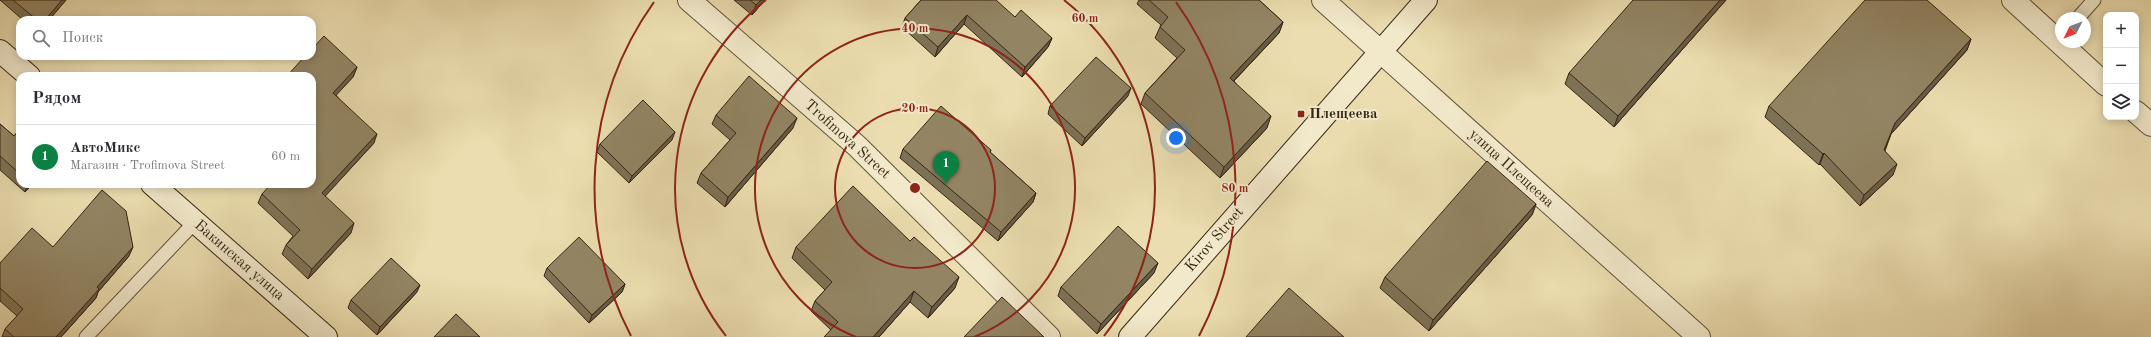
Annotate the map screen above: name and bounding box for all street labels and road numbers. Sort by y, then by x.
street label: Trofimova Street [801,98,893,182]
street label: улица Плещеева [1466,127,1557,211]
street label: Kirov Street [1183,205,1247,275]
street label: Бакинская улица [191,218,287,304]

